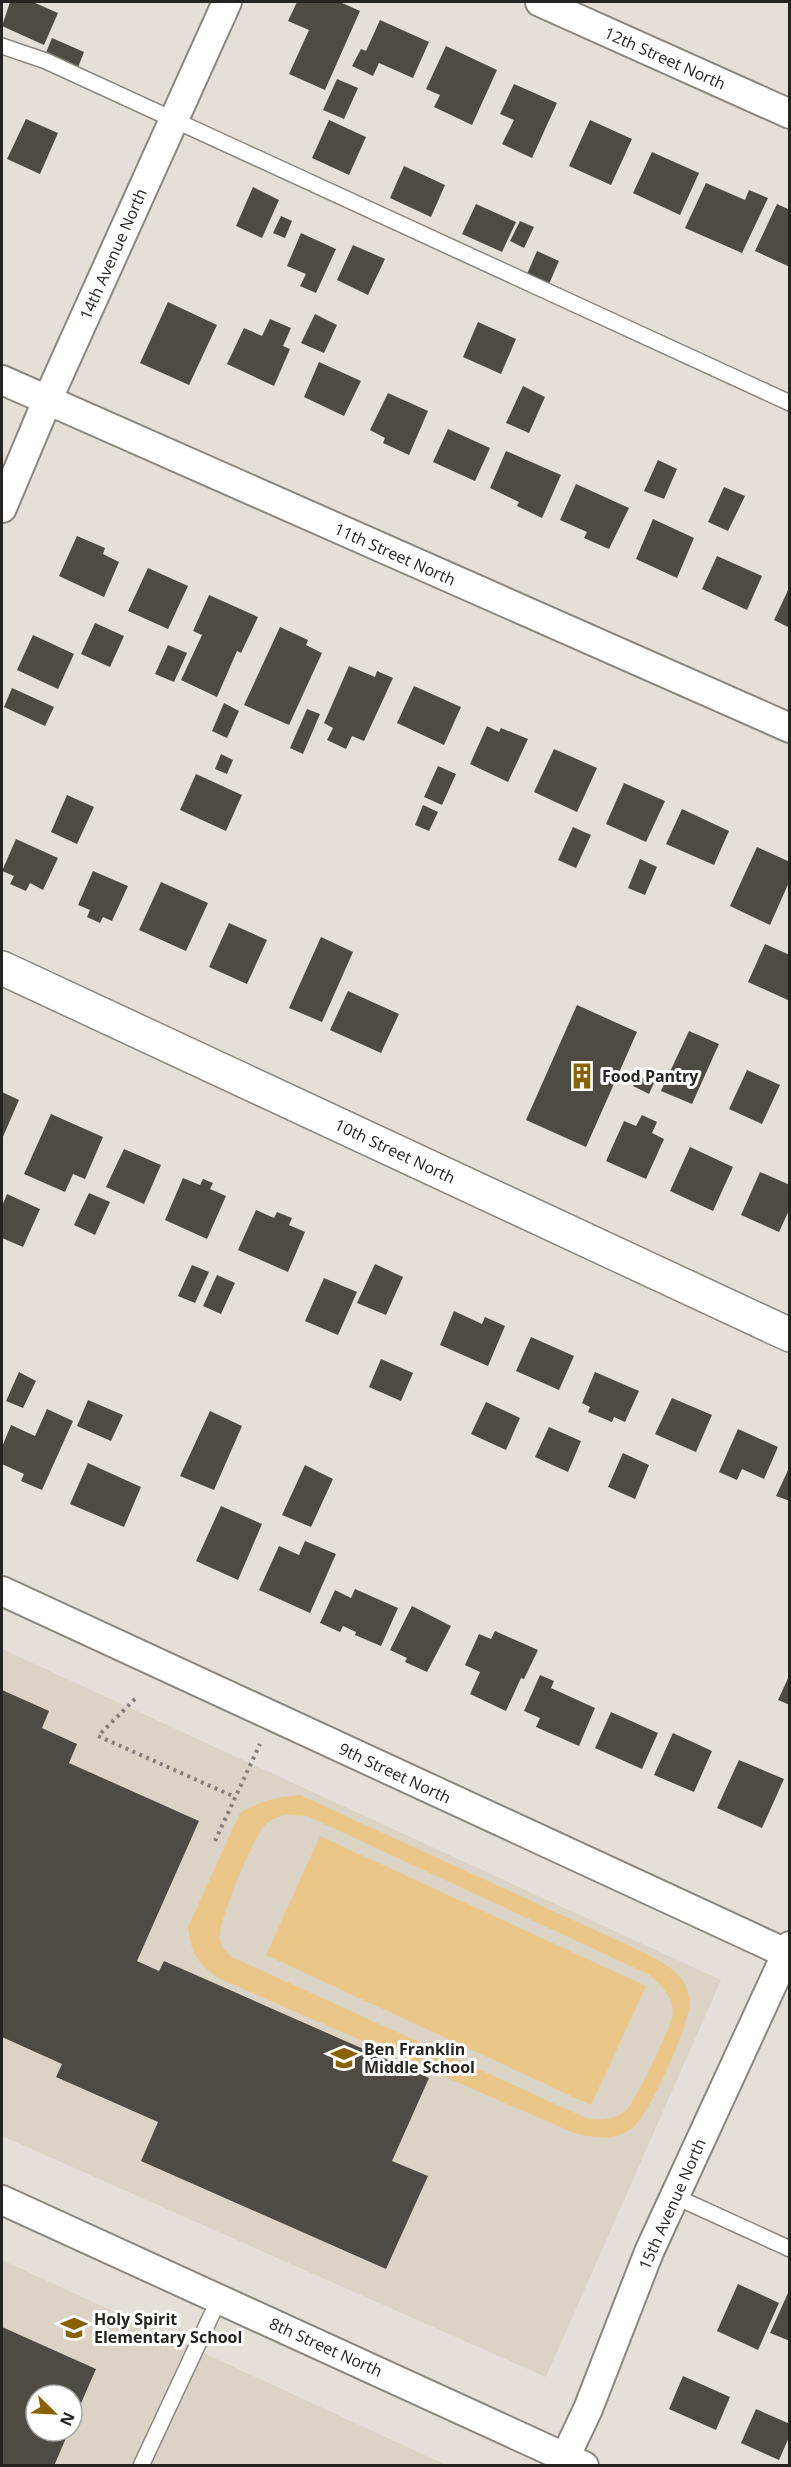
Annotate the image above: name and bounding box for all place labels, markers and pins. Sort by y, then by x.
building icon: Food Pantry [567,1061,597,1091]
place label: Food Pantry [602,1065,699,1087]
place label: Ben Franklin Middle School [364,2038,475,2078]
school or university icon: Ben Franklin Middle School [329,2043,359,2073]
place label: Holy Spirit Elementary School [94,2308,242,2348]
school or university icon: Holy Spirit Elementary School [59,2313,89,2343]

